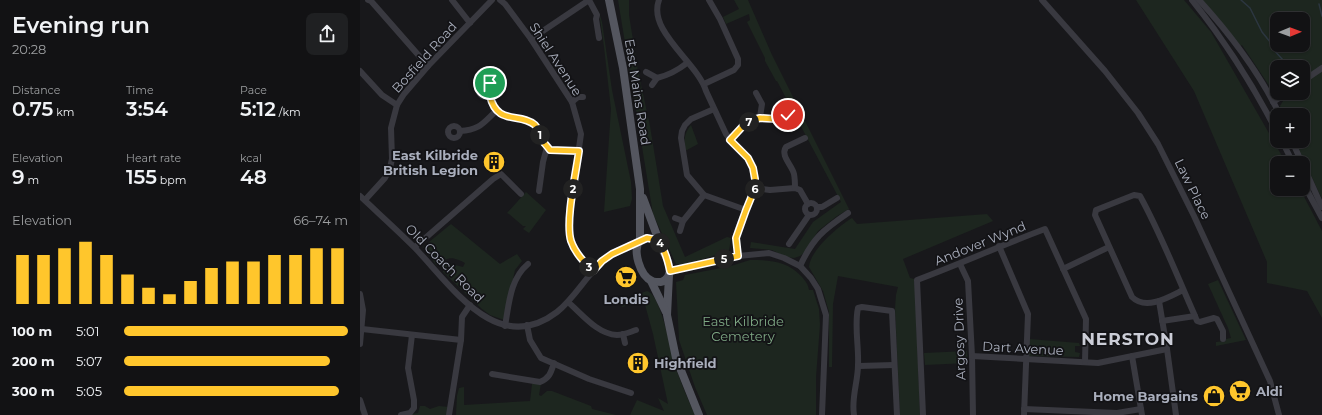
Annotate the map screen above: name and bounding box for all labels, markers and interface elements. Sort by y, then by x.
text: Evening run [12,12,150,39]
north arrow [1270,12,1310,52]
map controls [1270,12,1310,196]
button: share [306,13,348,55]
street label: Bosfield Road [388,18,460,96]
street label: Shiel Avenue [526,19,586,99]
street label: East Mains Road [622,38,654,146]
text: 20:28 [12,41,46,57]
button: layers [1270,60,1310,100]
pin [473,66,507,100]
icon: arrive [479,72,501,94]
text: Distance [12,83,60,97]
text: Time [126,83,154,97]
text: Pace [240,83,267,97]
text: 0.75 [12,97,53,121]
text: 3:54 [126,97,168,121]
text: 5:12 [240,97,276,121]
pin [771,98,805,132]
icon: check [777,104,799,126]
text: km [53,105,74,119]
text: /km [276,105,301,119]
button: + [1270,108,1310,148]
pin: 7 [739,112,759,132]
text: 7 [746,115,752,129]
pin: 1 [530,125,550,145]
text: 1 [538,128,542,142]
place label: East Kilbride British Legion [383,147,478,178]
building icon: East Kilbride British Legion [481,149,507,175]
text: Elevation [12,151,63,165]
text: Heart rate [126,151,181,165]
text: kcal [240,151,262,165]
street label: Law Place [1171,156,1215,222]
button: − [1270,156,1310,196]
text: 9 [12,165,25,189]
text: 155 [126,165,157,189]
text: 48 [240,165,267,189]
text: m [25,173,39,187]
text: bpm [157,173,186,187]
pin: 2 [563,179,583,199]
pin: 6 [745,179,765,199]
text: 2 [570,182,576,196]
text: 6 [751,182,759,196]
text: Elevation [12,212,72,228]
text: 66–74 m [293,212,348,228]
street label: Andover Wynd [932,217,1028,269]
street label: Old Coach Road [402,220,488,306]
pin: 4 [650,233,670,253]
text: 4 [656,236,664,250]
pin: 5 [714,249,734,269]
text: 5 [721,252,727,266]
pin: 3 [579,257,599,277]
text: 3 [586,260,592,274]
supermarket icon: Londis [613,264,639,290]
place label: Londis [603,291,649,307]
street label: Argosy Drive [950,297,968,380]
park label: East Kilbride Cemetery [702,313,784,344]
text: 100 m [12,323,52,339]
text: 5:01 [76,323,99,339]
district label: NERSTON [1081,329,1175,349]
street label: Dart Avenue [982,338,1064,358]
building icon: Highfield [625,350,651,376]
text: 200 m [12,353,55,369]
text: 5:07 [76,353,102,369]
place label: Highfield [654,355,717,371]
supermarket icon: Aldi [1227,378,1253,404]
text: 300 m [12,383,55,399]
text: 5:05 [76,383,102,399]
shop icon: Home Bargains [1201,383,1227,409]
place label: Aldi [1255,383,1283,399]
place label: Home Bargains [1093,388,1198,404]

